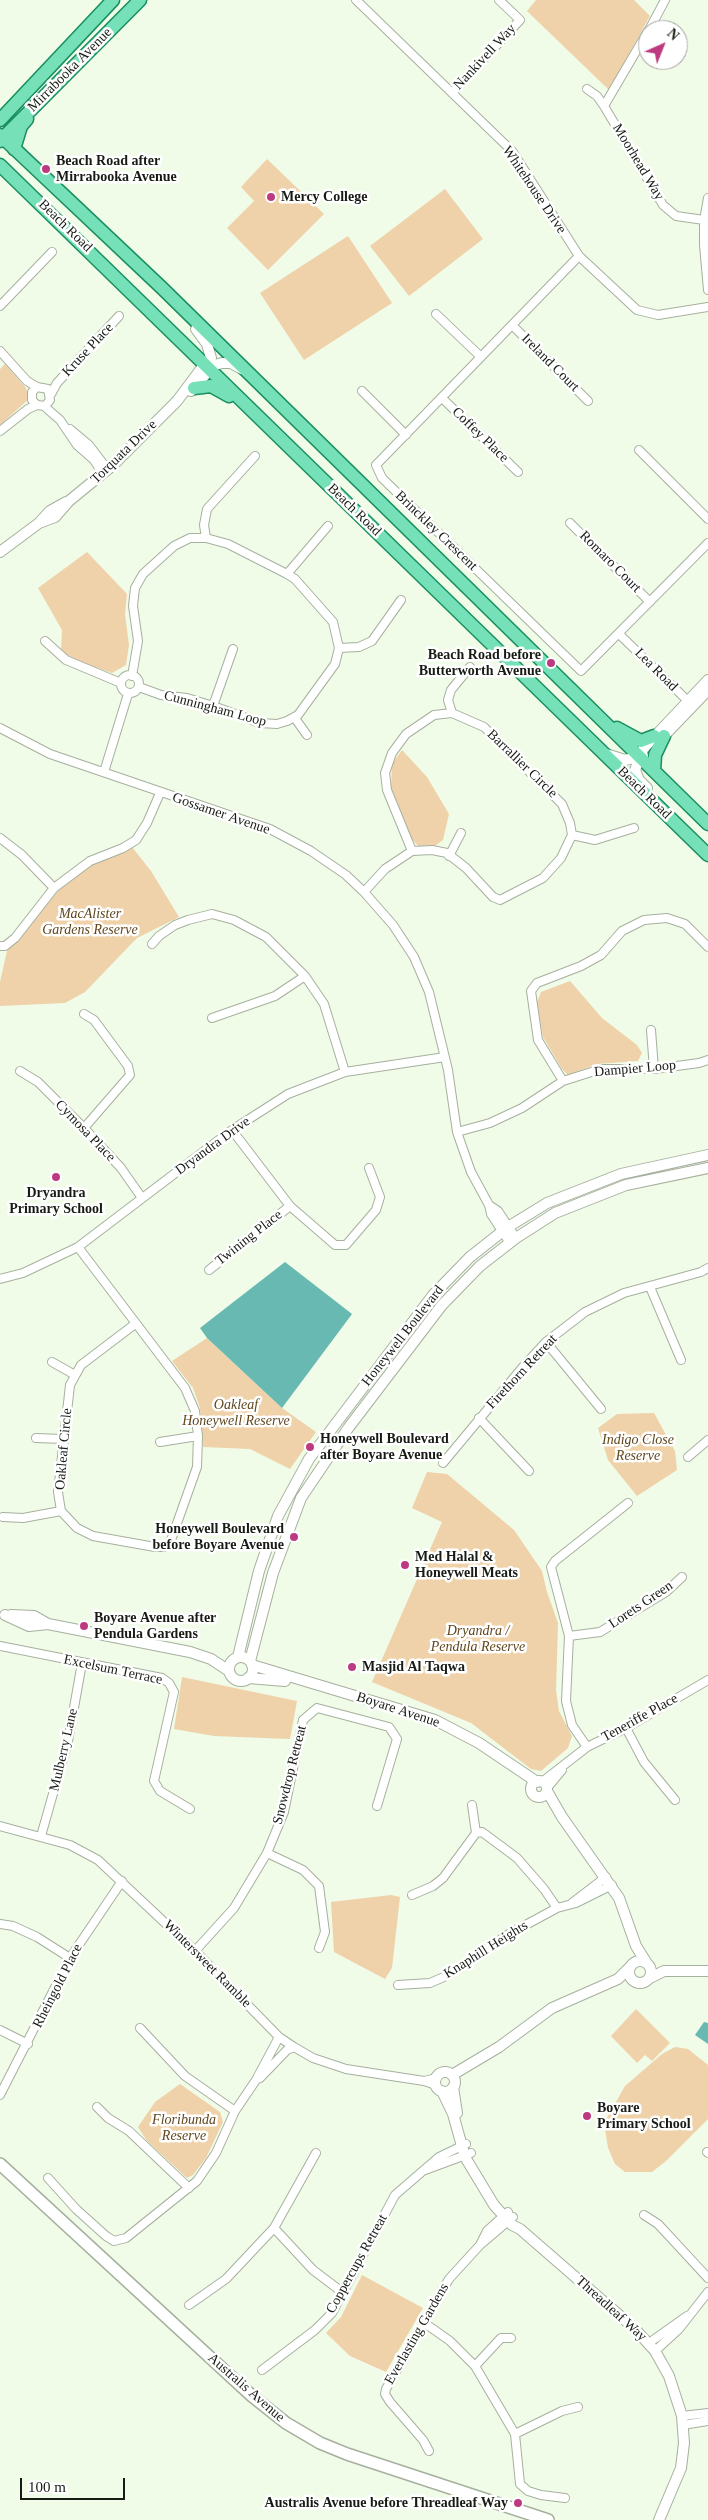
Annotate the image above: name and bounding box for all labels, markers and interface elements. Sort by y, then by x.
north arrow [638,20,688,70]
street label: Nankivell Way [450,21,520,93]
street label: Mirrabooka Avenue [24,24,116,116]
text: N [664,26,682,43]
street label: Moorhead Way [609,121,667,203]
street label: Whitehouse Drive [498,143,570,237]
place label: Beach Road after Mirrabooka Avenue [56,153,177,186]
marker: Beach Road after Mirrabooka Avenue [40,163,52,175]
place label: Mercy College [281,189,367,205]
marker: Mercy College [265,191,277,203]
street label: Beach Road [35,196,95,256]
street label: Kruse Place [59,320,117,380]
street label: Ireland Court [518,331,582,395]
street label: Coffey Place [448,404,512,466]
street label: Torquata Drive [88,416,160,488]
street label: Beach Road [324,480,384,540]
street label: Brinckley Crescent [391,488,481,574]
street label: Romaro Court [576,528,644,596]
street label: Lea Road [631,645,681,695]
place label: Beach Road before Butterworth Avenue [419,647,541,680]
marker: Beach Road before Butterworth Avenue [545,657,557,669]
street label: Cunningham Loop [162,687,268,731]
street label: Barrallier Circle [483,726,561,802]
street label: Beach Road [614,763,674,823]
street label: Gossamer Avenue [170,789,272,839]
park label: MacAlister Gardens Reserve [42,906,138,939]
street label: Dampier Loop [593,1057,677,1081]
street label: Cymosa Place [51,1096,119,1166]
street label: Dryandra Drive [172,1113,254,1179]
marker: Dryandra Primary School [50,1171,62,1183]
place label: Dryandra Primary School [9,1185,103,1218]
street label: Twining Place [212,1207,286,1269]
street label: Honeywell Boulevard [358,1282,448,1390]
street label: Firethorn Retreat [483,1331,561,1413]
park label: Oakleaf Honeywell Reserve [182,1397,290,1430]
street label: Oakleaf Circle [52,1407,76,1491]
place label: Honeywell Boulevard after Boyare Avenue [320,1431,449,1464]
park label: Indigo Close Reserve [602,1432,674,1464]
marker: Honeywell Boulevard after Boyare Avenue [304,1441,316,1453]
place label: Honeywell Boulevard before Boyare Avenue [153,1521,284,1554]
marker: Honeywell Boulevard before Boyare Avenue [288,1531,300,1543]
place label: Med Halal & Honeywell Meats [415,1549,518,1581]
marker: Med Halal & Honeywell Meats [399,1559,411,1571]
street label: Lorets Green [606,1577,676,1633]
place label: Boyare Avenue after Pendula Gardens [94,1610,216,1642]
marker: Boyare Avenue after Pendula Gardens [78,1620,90,1632]
park label: Dryandra / Pendula Reserve [431,1623,525,1655]
street label: Excelsum Terrace [62,1651,164,1689]
place label: Masjid Al Taqwa [362,1659,465,1675]
marker: Masjid Al Taqwa [346,1661,358,1673]
street label: Boyare Avenue [354,1689,442,1731]
street label: Teneriffe Place [599,1690,681,1746]
street label: Mulberry Lane [46,1707,82,1793]
street label: Snowdrop Retreat [270,1724,310,1826]
street label: Wintersweet Ramble [160,1917,254,2011]
street label: Knaphill Heights [441,1917,531,1983]
street label: Rheingold Place [30,1941,86,2031]
place label: Boyare Primary School [597,2100,691,2132]
marker: Boyare Primary School [581,2110,593,2122]
park label: Floribunda Reserve [152,2112,216,2144]
street label: Coppercups Retreat [323,2211,391,2317]
street label: Threadleaf Way [572,2273,650,2345]
street label: Everlasting Gardens [381,2280,453,2388]
street label: Australis Avenue [204,2350,288,2426]
scale bar [22,2468,128,2500]
text: 100 m [28,2479,66,2495]
place label: Australis Avenue before Threadleaf Way [265,2495,508,2511]
marker: Australis Avenue before Threadleaf Way [512,2497,524,2509]

